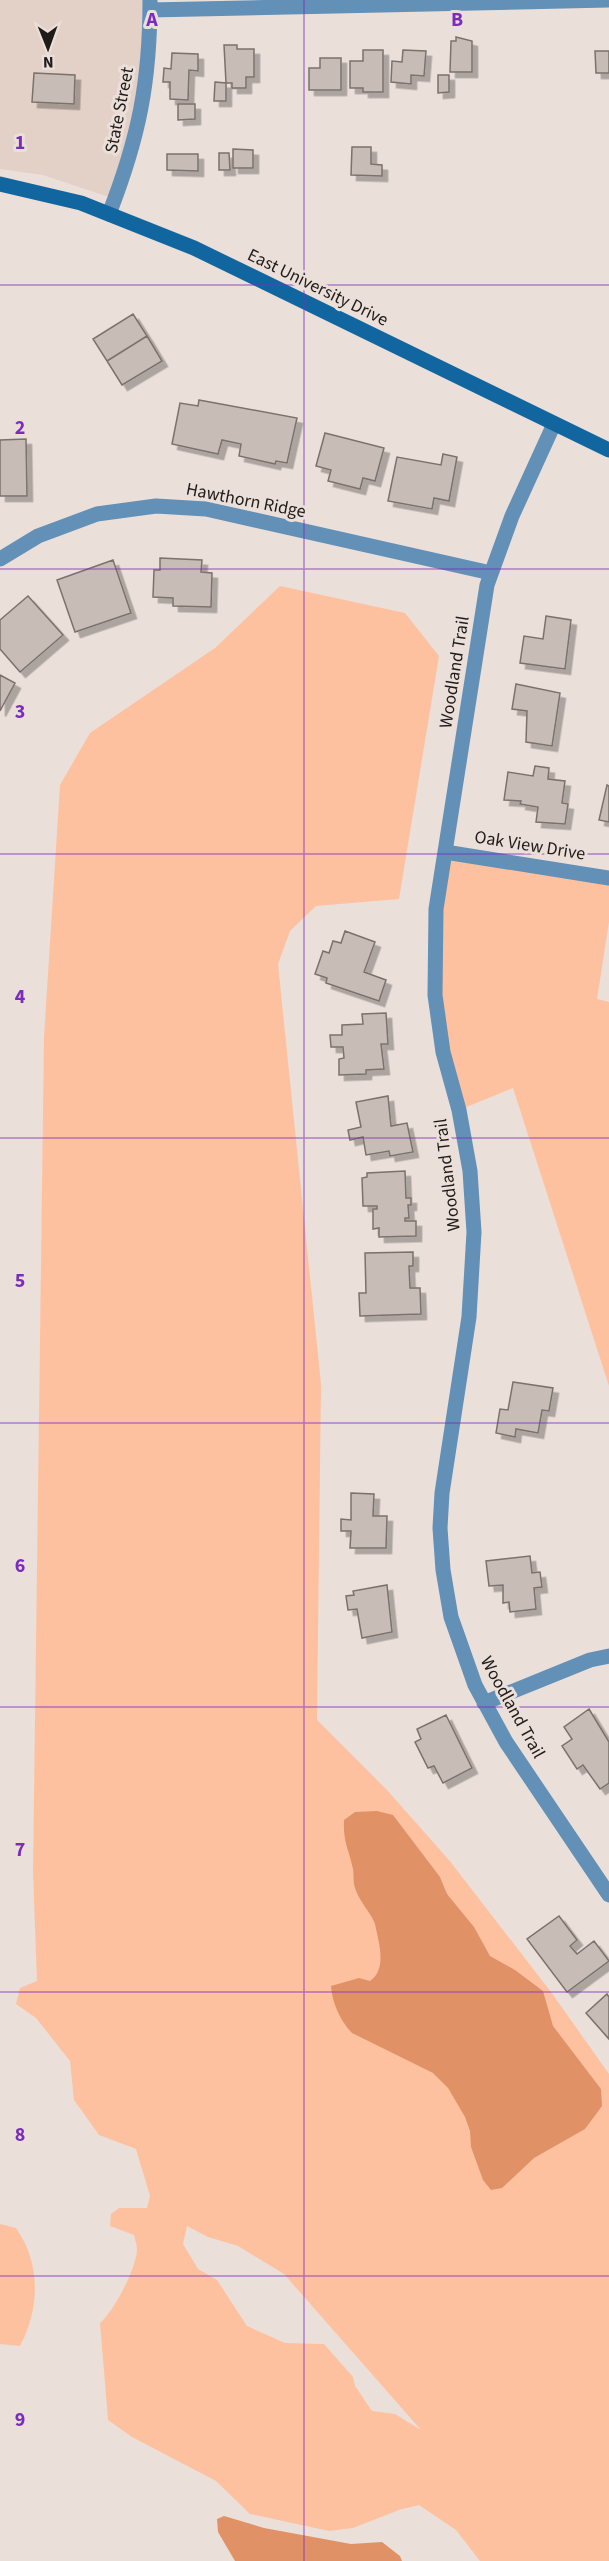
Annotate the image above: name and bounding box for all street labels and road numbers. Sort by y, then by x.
street label: State Street [99,65,140,155]
street label: East University Drive [243,242,392,332]
street label: Hawthorn Ridge [184,477,308,524]
street label: Woodland Trail [433,614,476,730]
street label: Oak View Drive [473,824,587,867]
street label: Woodland Trail [428,1117,467,1233]
street label: Woodland Trail [474,1652,551,1763]

